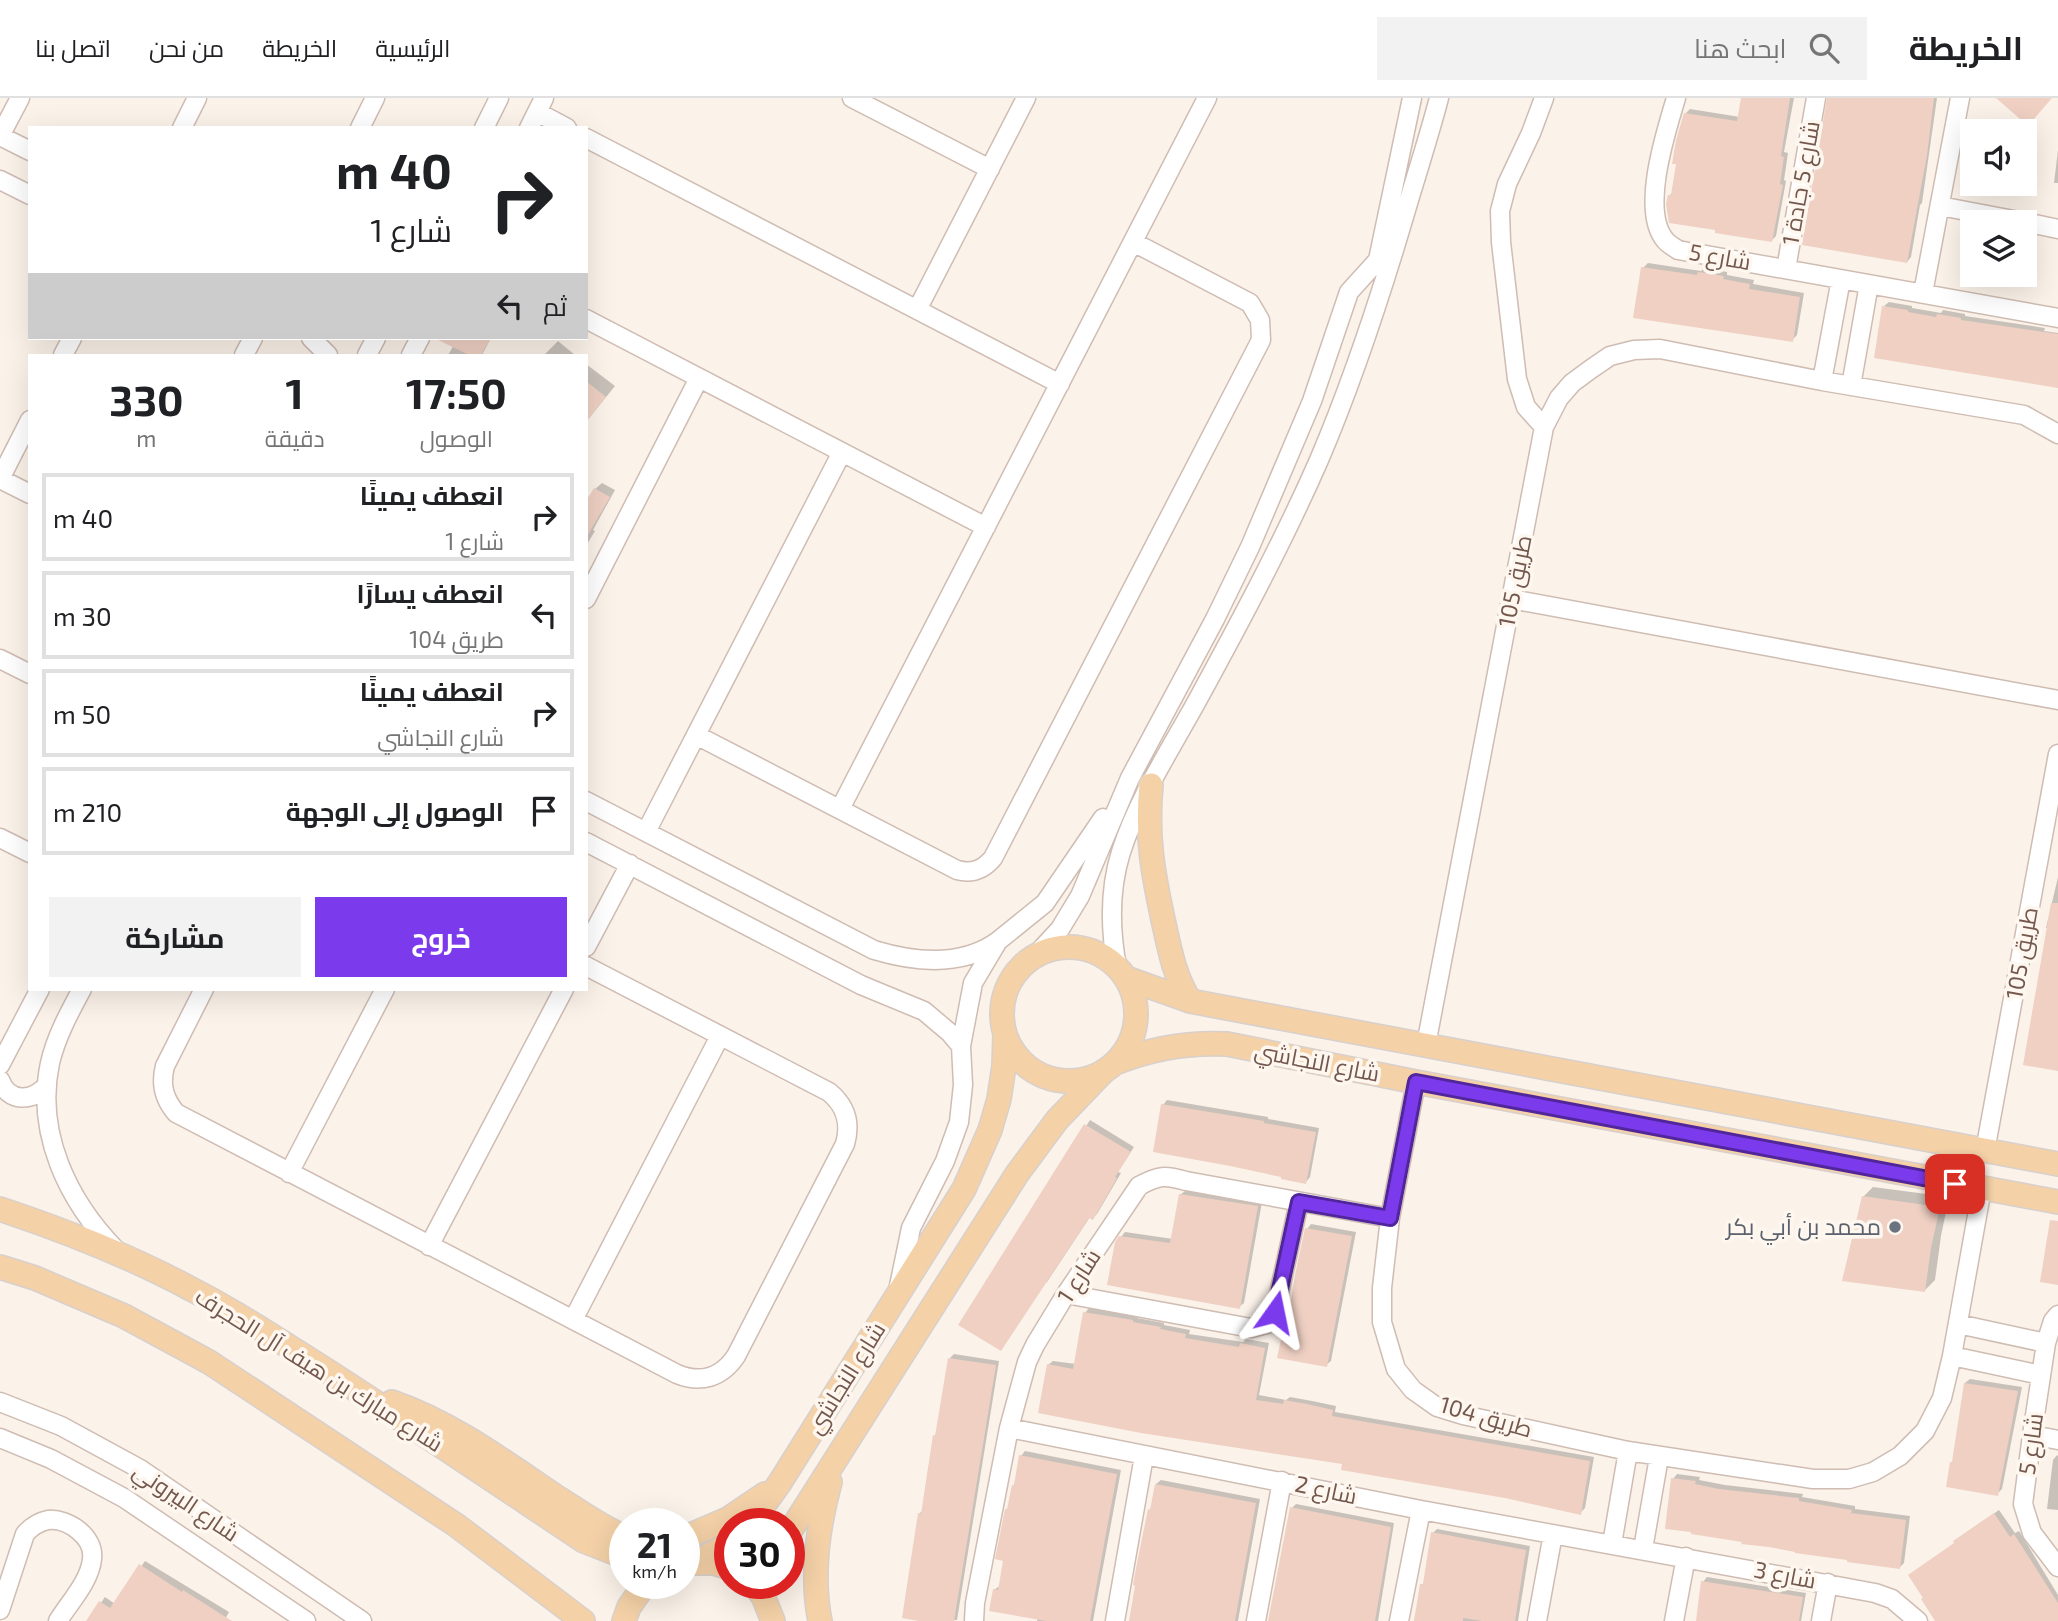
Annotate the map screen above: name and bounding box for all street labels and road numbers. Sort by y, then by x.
street label: شارع 5 جادة 1 [1775,119,1828,248]
street label: شارع 5 [1687,237,1753,278]
street label: طريق 105 [1491,532,1538,629]
street label: طريق 105 [1999,905,2044,1001]
street label: شارع النجاشي [1252,1035,1382,1091]
street label: شارع 1 [1050,1243,1108,1309]
street label: شارع مبارك بن هيف آل الحجرف [189,1281,448,1459]
street label: شارع النجاشي [800,1316,894,1441]
street label: طريق 104 [1437,1390,1536,1444]
street label: شارع 5 [2012,1411,2051,1477]
street label: شارع البيروني [126,1456,245,1551]
street label: شارع 2 [1292,1469,1360,1512]
street label: شارع 3 [1751,1554,1819,1597]

